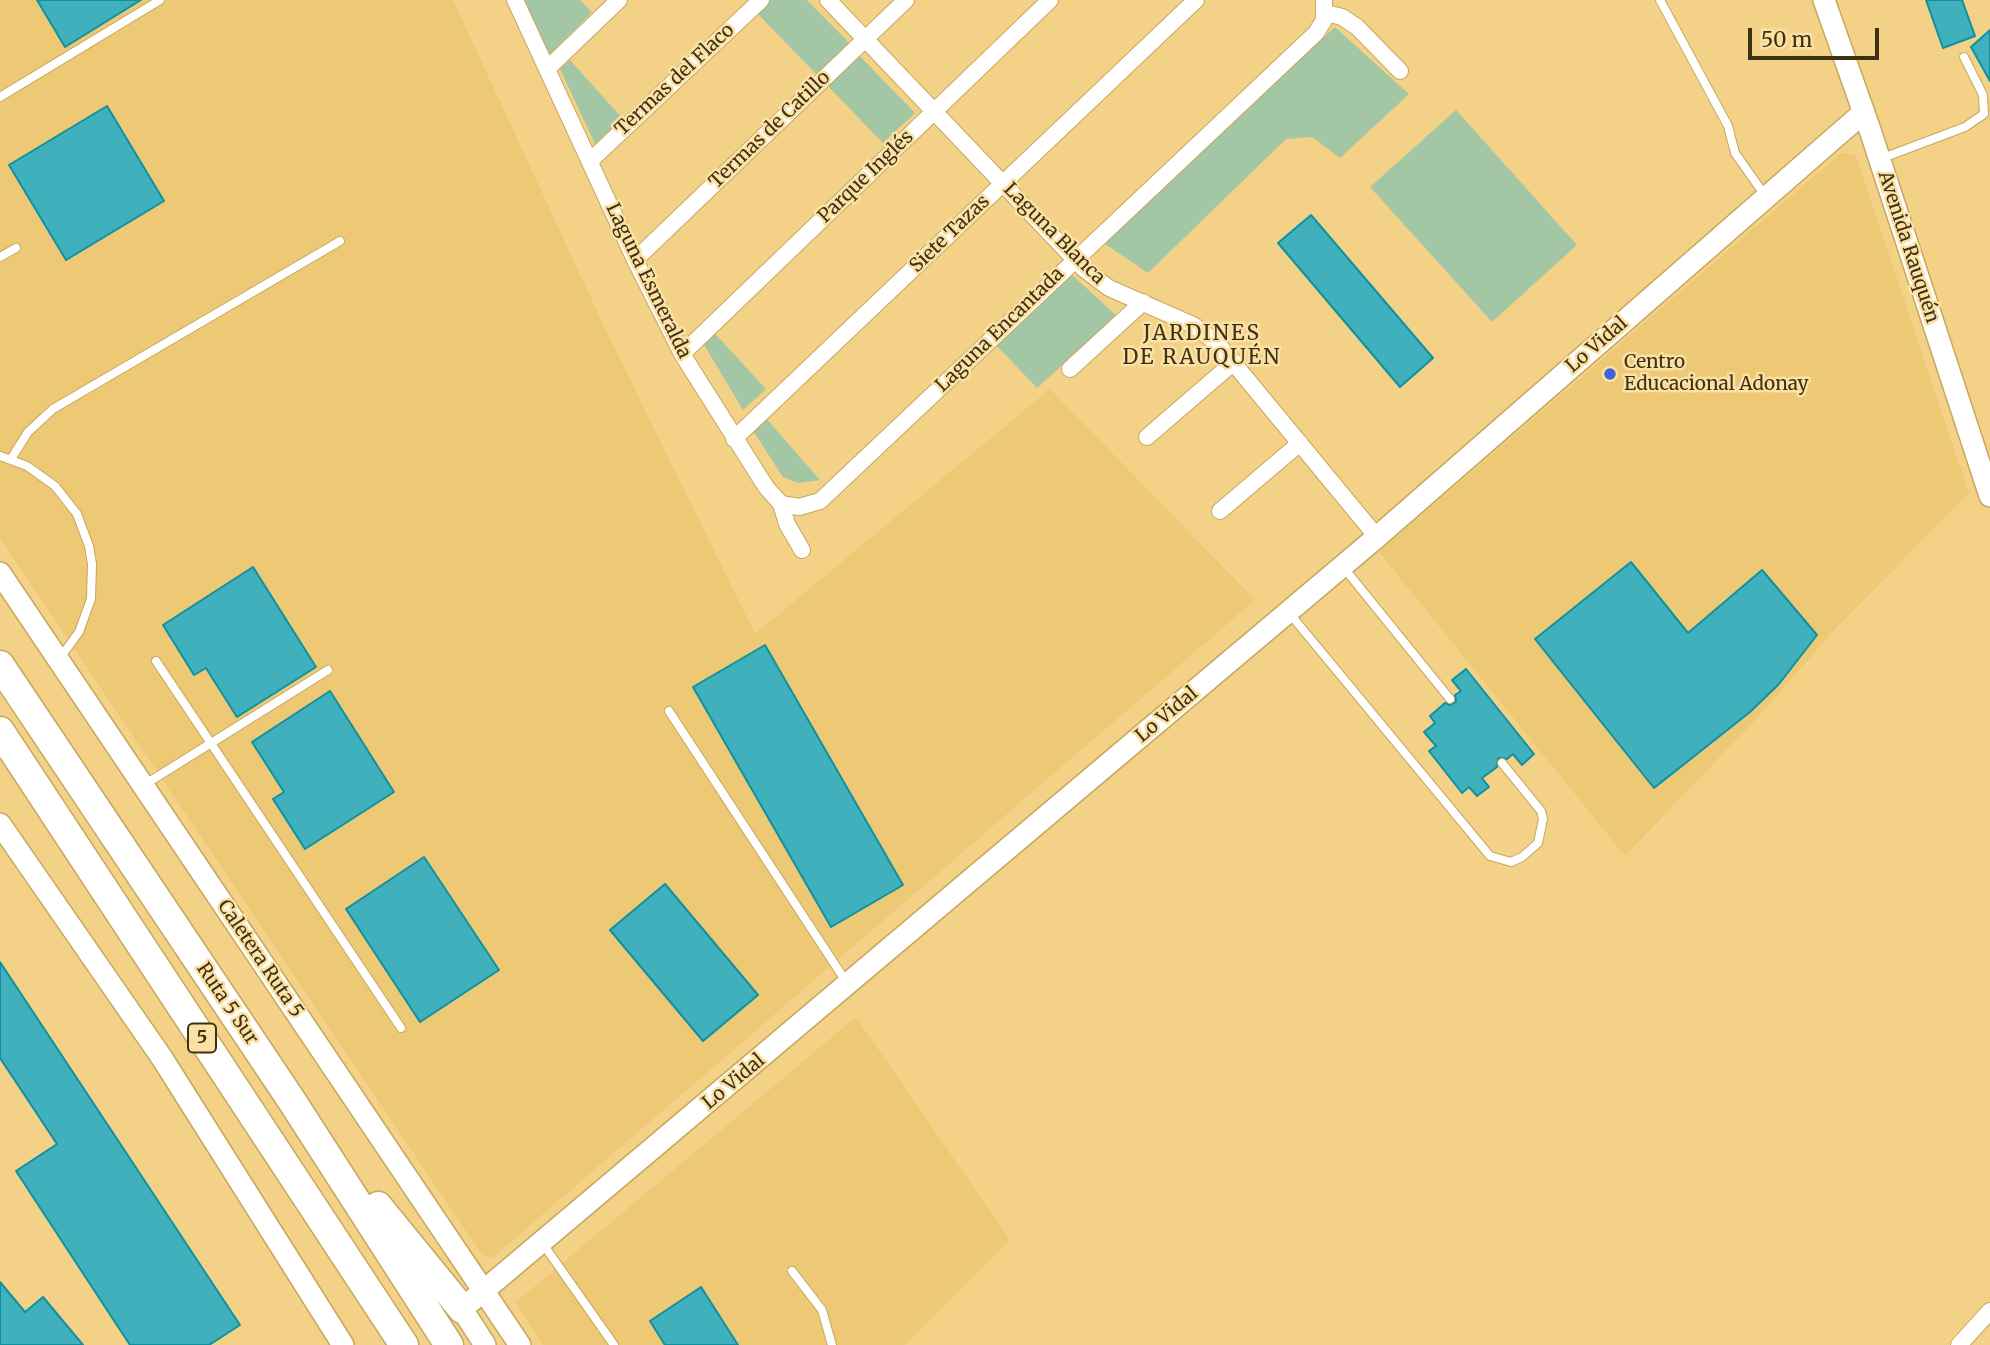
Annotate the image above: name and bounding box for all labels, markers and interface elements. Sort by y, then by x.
scale bar [1752,14,1883,58]
street label: Termas del Flaco [611,19,739,141]
text: 50 m [1761,26,1812,53]
street label: Termas de Catillo [705,67,835,193]
street label: Parque Inglés [814,126,918,228]
street label: Avenida Rauquén [1873,168,1943,326]
street label: Laguna Blanca [998,178,1110,290]
street label: Siete Tazas [905,190,995,278]
street label: Laguna Esmeralda [601,200,695,362]
street label: Laguna Encantada [931,263,1069,397]
street label: Lo Vidal [1562,312,1632,378]
district label: JARDINES DE RAUQUÉN [1124,321,1280,371]
place label: Centro Educacional Adonay [1624,352,1809,396]
marker: Centro Educacional Adonay [1602,366,1618,382]
street label: Lo Vidal [1131,682,1203,748]
street label: Caletera Ruta 5 [212,896,308,1022]
street label: Ruta 5 Sur [191,959,263,1049]
road number: 5 [188,1023,216,1052]
street label: Lo Vidal [698,1049,770,1115]

